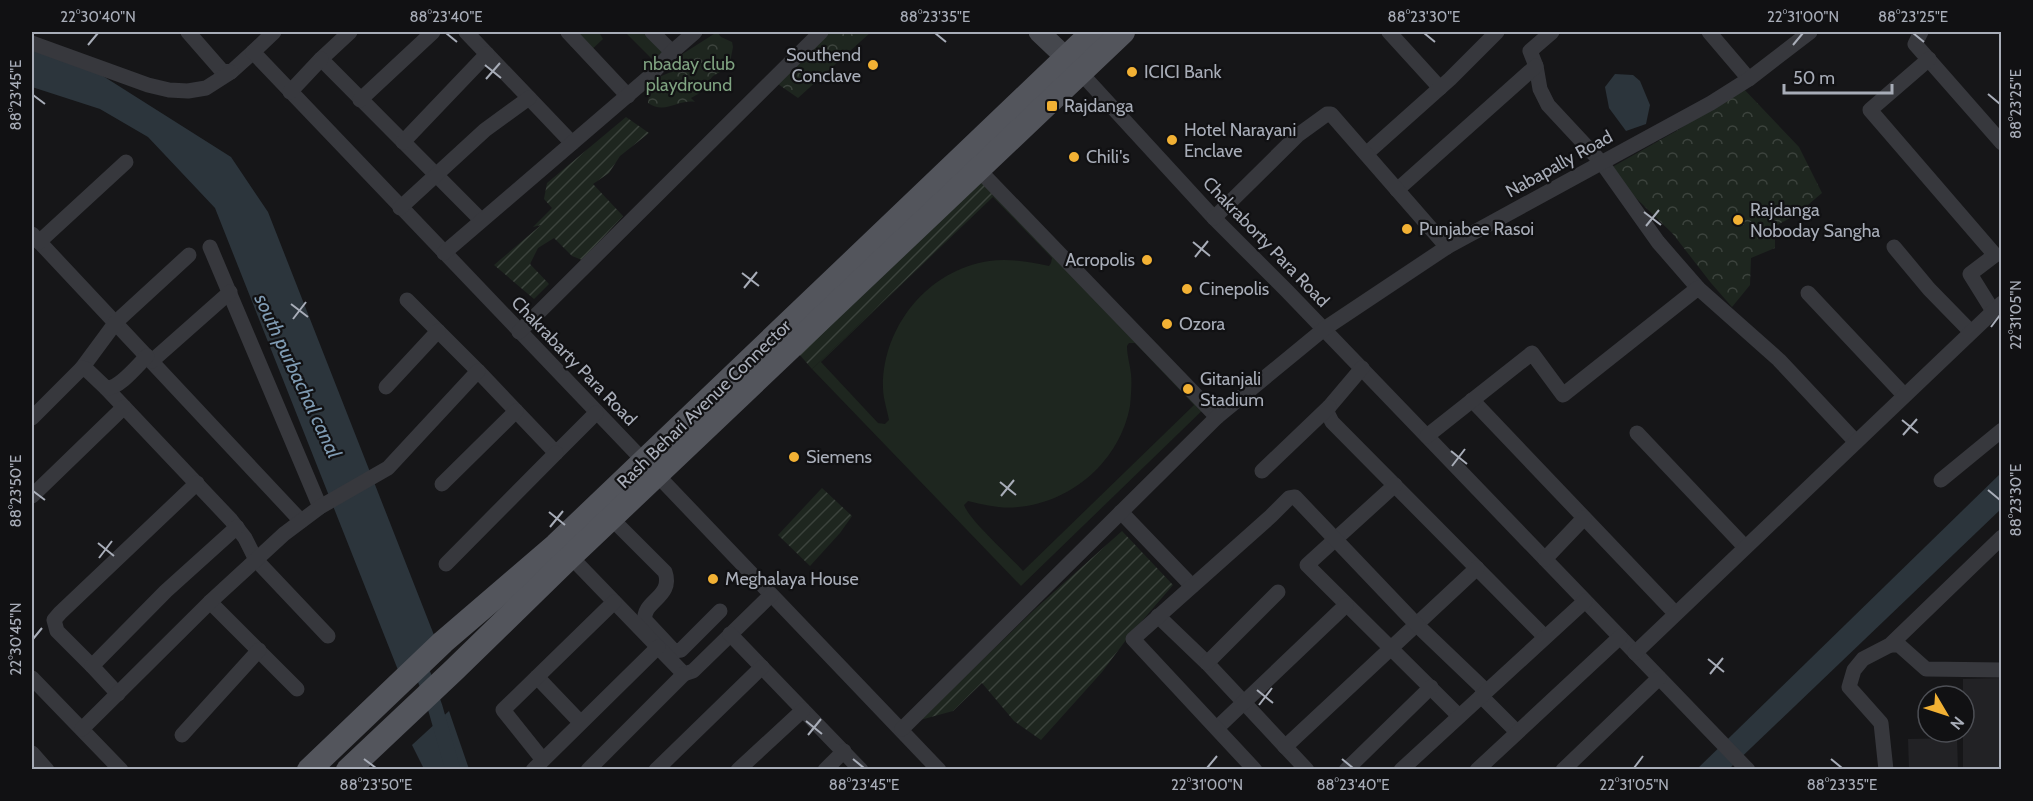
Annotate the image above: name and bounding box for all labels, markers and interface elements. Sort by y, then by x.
text: 22°30'40"N [60,8,136,26]
text: 88°23'40"E [409,8,483,26]
text: 88°23'35"E [900,8,970,26]
text: 88°23'30"E [1388,8,1460,26]
text: 22°31'00"N [1767,8,1839,26]
text: 88°23'25"E [1878,8,1948,26]
place label: Southend Conclave [786,44,861,87]
park label: nbaday club playdround [643,53,735,96]
scale bar [1784,57,1892,95]
marker: Southend Conclave [866,58,880,72]
text: 88°23'45"E [7,60,25,130]
place label: ICICI Bank [1144,61,1222,83]
marker: ICICI Bank [1125,65,1139,79]
text: 50 m [1793,67,1835,89]
text: 88°23'25"E [2007,69,2025,139]
place label: Rajdanga [1064,95,1134,117]
marker: Rajdanga [1045,99,1059,113]
place label: Hotel Narayani Enclave [1184,119,1296,162]
street label: Nabapally Road [1502,126,1616,202]
marker: Hotel Narayani Enclave [1165,133,1179,147]
place label: Chili's [1086,146,1130,168]
marker: Chili's [1067,150,1081,164]
street label: Chakraborty Para Road [1198,172,1334,312]
place label: Rajdanga Noboday Sangha [1750,199,1881,242]
marker: Rajdanga Noboday Sangha [1731,213,1745,227]
place label: Punjabee Rasoi [1419,218,1534,240]
marker: Punjabee Rasoi [1400,222,1414,236]
place label: Acropolis [1065,249,1135,271]
marker: Acropolis [1140,253,1154,267]
place label: Cinepolis [1199,278,1269,300]
text: 22°31'05"N [2007,280,2025,350]
marker: Cinepolis [1180,282,1194,296]
water label: south purbachal canal [249,289,347,462]
street label: Chakrabarty Para Road [507,292,641,430]
place label: Ozora [1179,313,1225,335]
street label: Rash Behari Avenue Connector [612,315,796,493]
marker: Ozora [1160,317,1174,331]
place label: Gitanjali Stadium [1200,368,1264,411]
marker: Gitanjali Stadium [1181,382,1195,396]
place label: Siemens [806,446,872,468]
marker: Siemens [787,450,801,464]
text: 88°23'50"E [7,455,25,527]
text: 88°23'30"E [2007,464,2025,536]
place label: Meghalaya House [725,568,859,590]
marker: Meghalaya House [706,572,720,586]
text: 22°30'45"N [7,602,25,676]
north arrow [1916,684,1976,744]
text: N [1946,713,1968,733]
text: 88°23'50"E [340,776,412,794]
text: 88°23'45"E [829,776,899,794]
text: 22°31'00"N [1171,776,1243,794]
text: 88°23'40"E [1316,776,1390,794]
text: 22°31'05"N [1599,776,1669,794]
text: 88°23'35"E [1807,776,1877,794]

